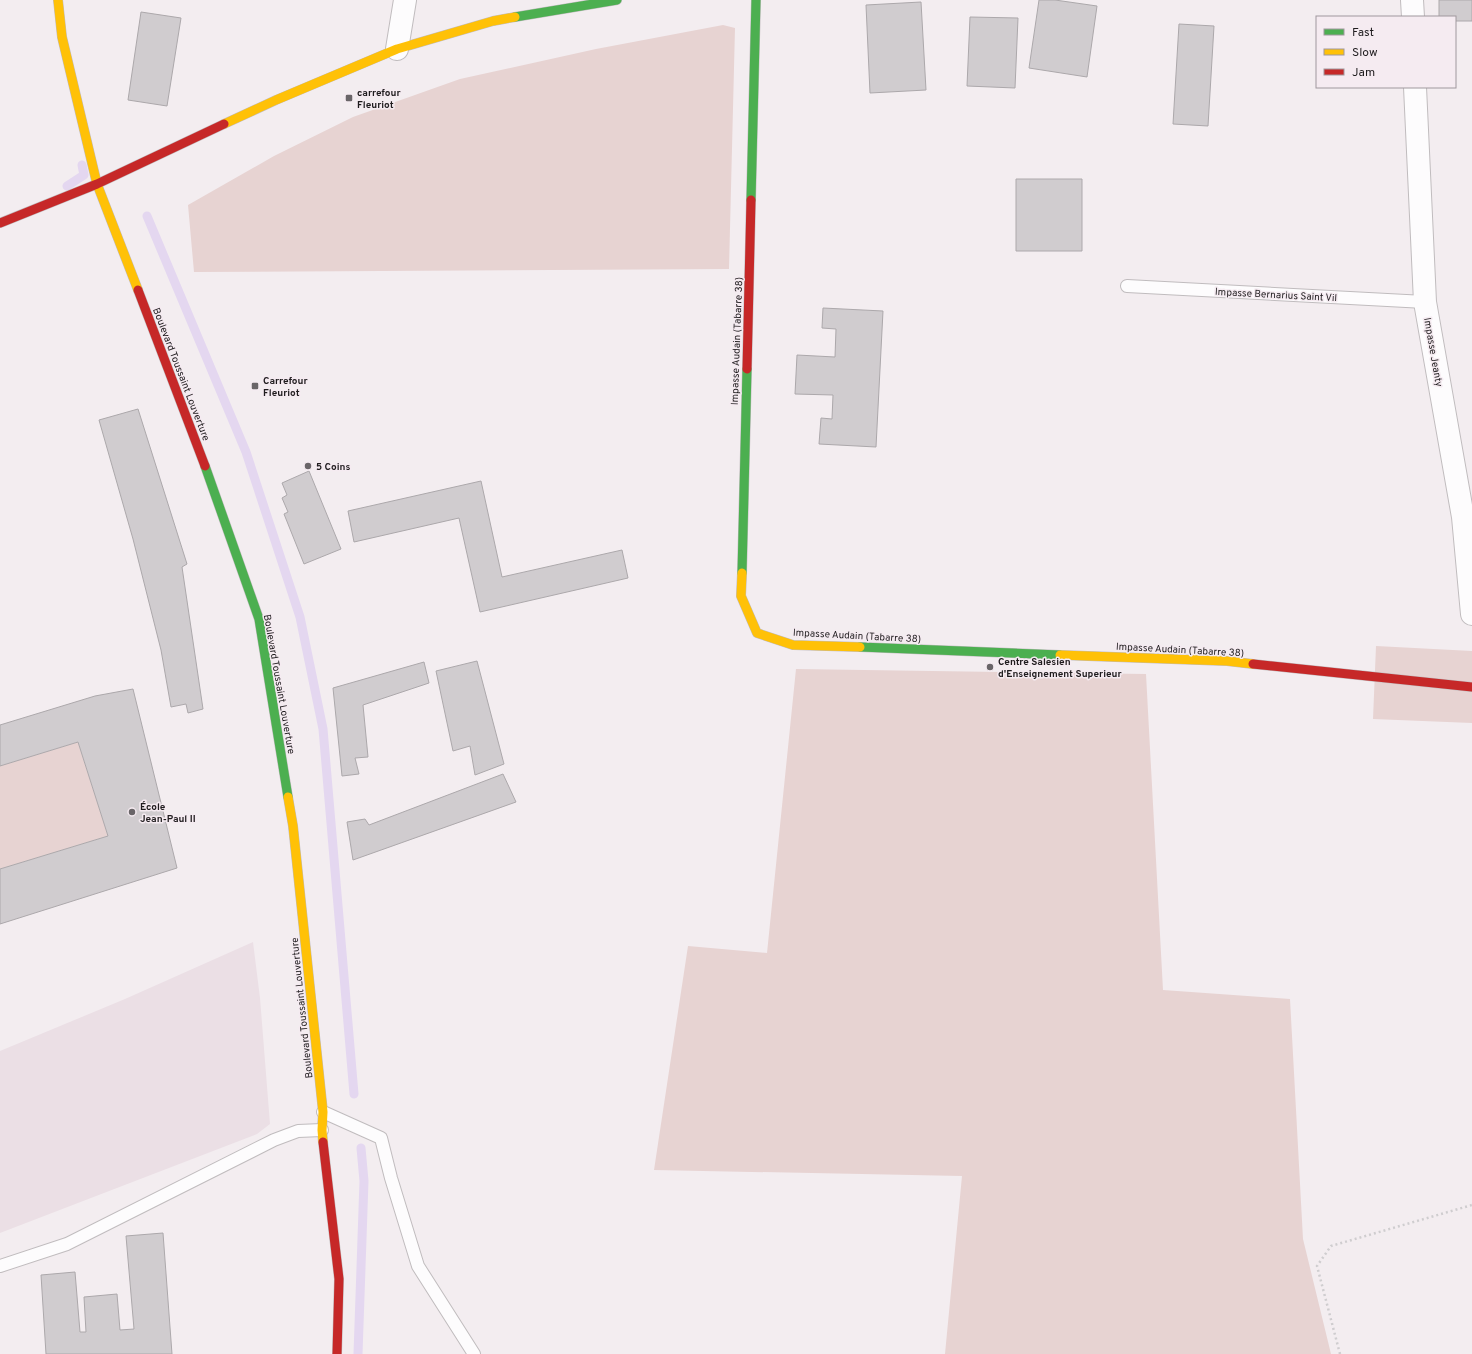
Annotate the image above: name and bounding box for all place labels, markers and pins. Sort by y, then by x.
place label: carrefour Fleuriot [357,87,401,112]
marker: carrefour Fleuriot [344,93,354,103]
place label: Carrefour Fleuriot [263,375,308,400]
marker: Carrefour Fleuriot [250,381,260,391]
marker: 5 Coins [303,461,313,471]
place label: 5 Coins [316,461,350,474]
place label: Centre Salesien d'Enseignement Superieur [998,656,1122,681]
marker: Centre Salesien d'Enseignement Superieur [985,662,995,672]
place label: École Jean-Paul II [140,801,196,826]
marker: École Jean-Paul II [127,807,137,817]

